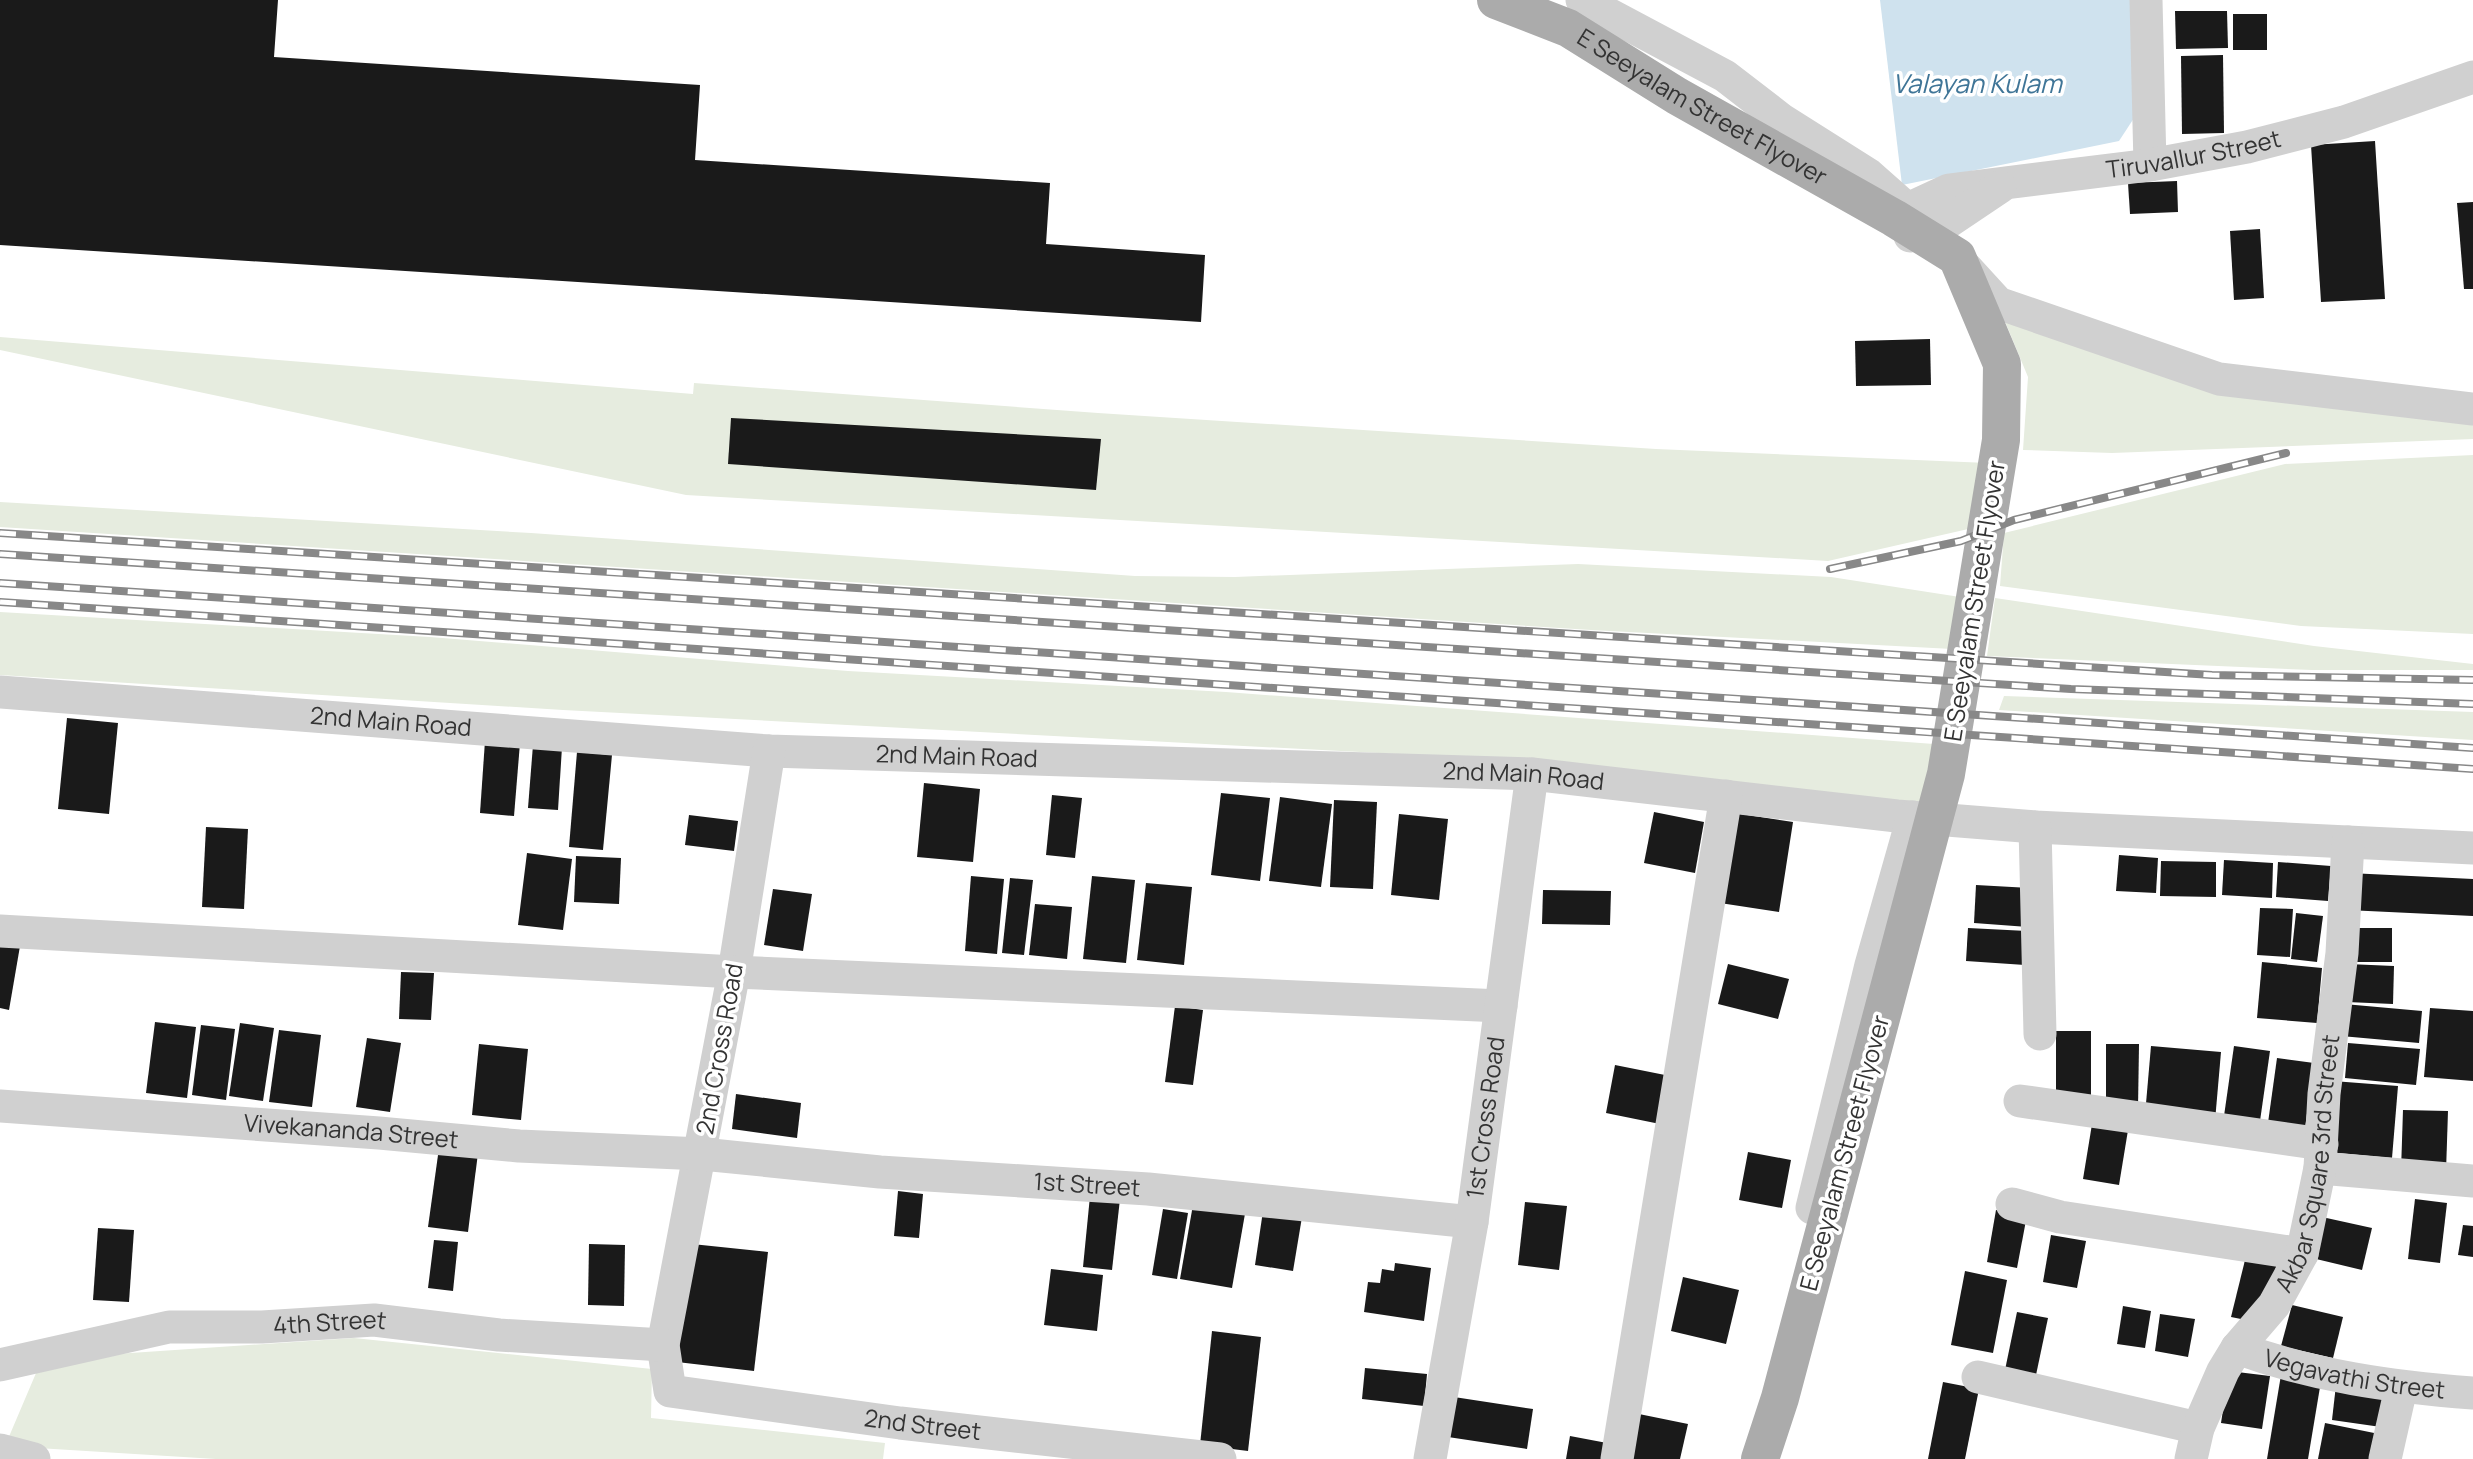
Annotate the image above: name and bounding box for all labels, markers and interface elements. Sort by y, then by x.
street label: E Seeyalam Street Flyover [1572,20,1834,192]
water label: Valayan Kulam [1892,65,2064,101]
street label: Tiruvallur Street [2104,121,2284,185]
street label: E Seeyalam Street Flyover [1935,458,2012,744]
street label: 2nd Main Road [309,698,473,743]
street label: 2nd Main Road [875,736,1038,774]
street label: 2nd Main Road [1442,753,1606,797]
street label: 2nd Cross Road [687,960,750,1137]
street label: E Seeyalam Street Flyover [1791,1011,1896,1294]
street label: Akbar Square 3rd Street [2266,1032,2346,1298]
street label: 1st Cross Road [1457,1034,1512,1200]
street label: Vivekananda Street [243,1105,460,1155]
street label: 1st Street [1033,1164,1141,1203]
street label: 4th Street [272,1302,388,1341]
street label: Vegavathi Street [2260,1340,2446,1406]
street label: 2nd Street [862,1400,983,1447]

